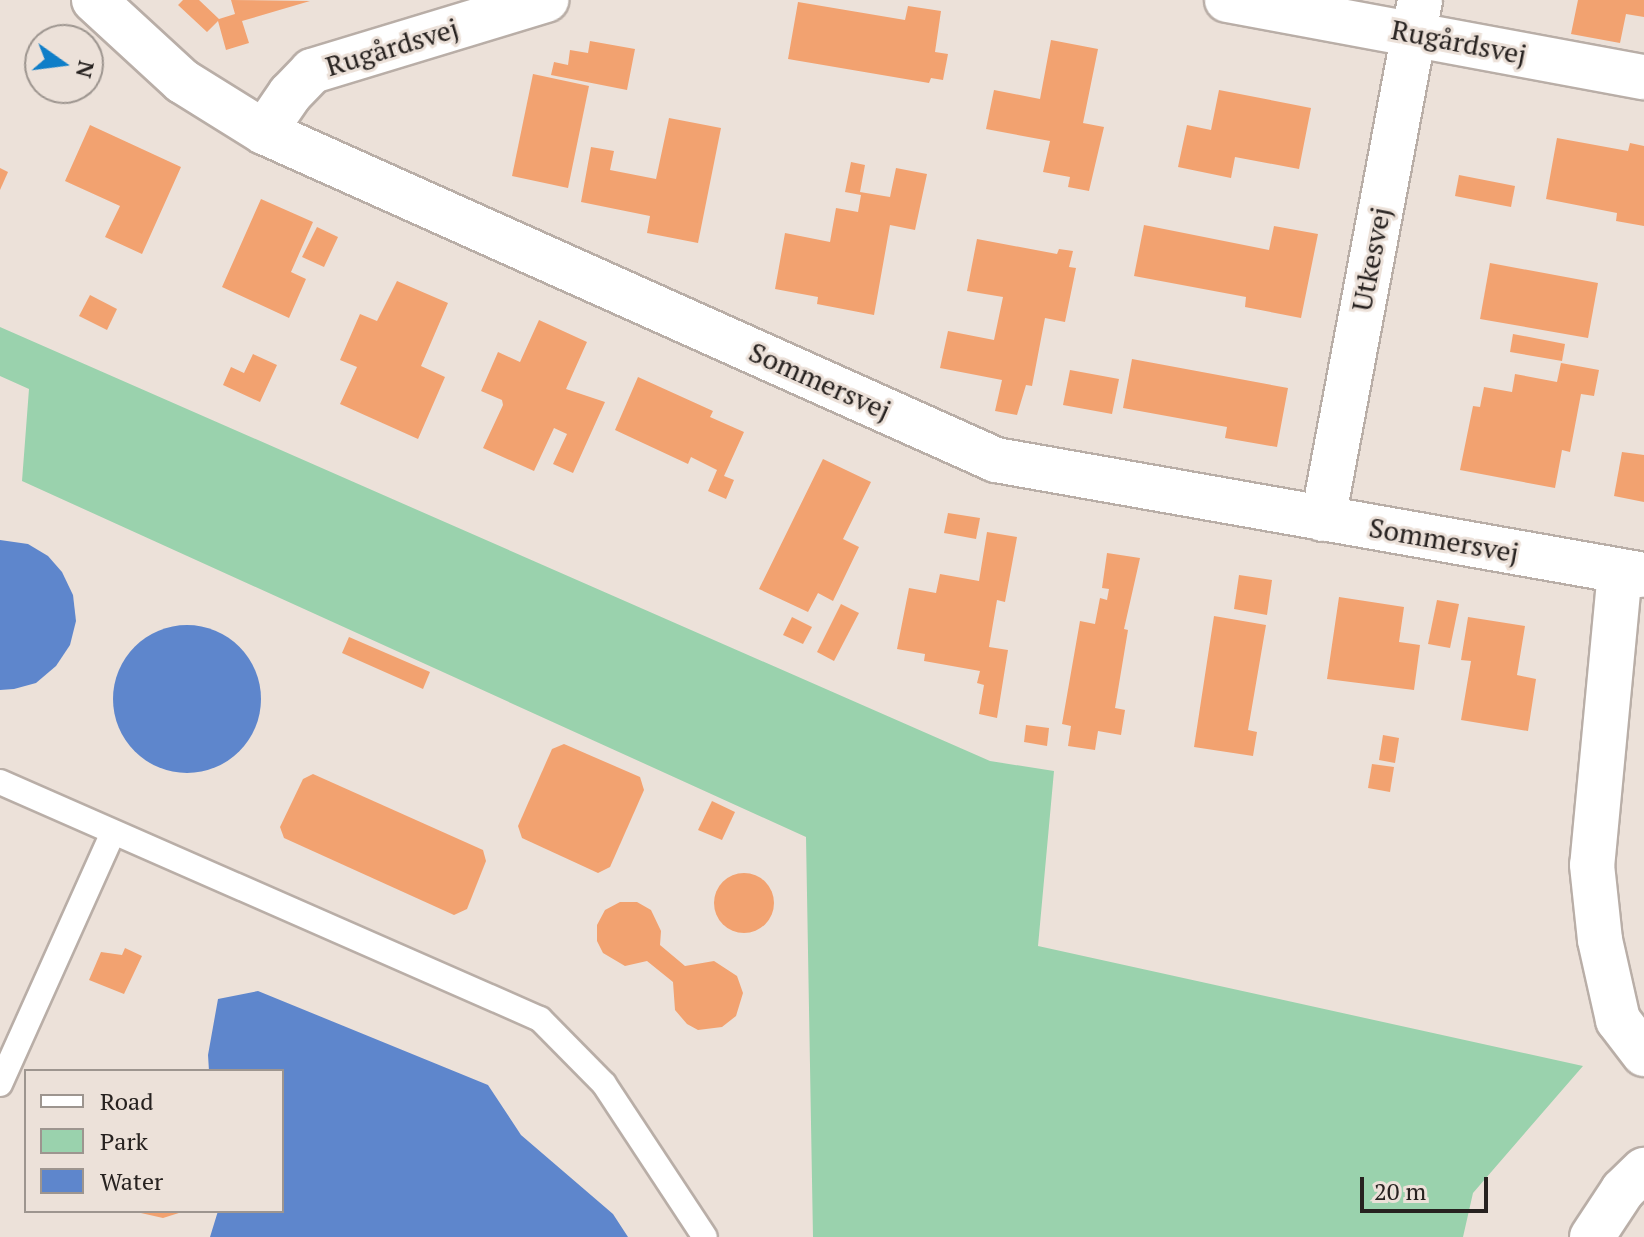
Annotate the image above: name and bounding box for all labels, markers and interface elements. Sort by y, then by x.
street label: Rugårdsvej [322,11,462,83]
street label: Rugårdsvej [1389,12,1529,72]
north arrow [24,24,104,104]
text: N [70,58,102,81]
street label: Utkesvej [1344,204,1398,314]
street label: Sommersvej [744,335,896,427]
street label: Sommersvej [1366,510,1522,570]
legend [24,1069,284,1213]
text: Road [100,1085,154,1117]
text: Park [100,1125,148,1157]
scale bar [1364,1161,1492,1211]
text: Water [100,1165,163,1197]
text: 20 m [1374,1175,1426,1207]

